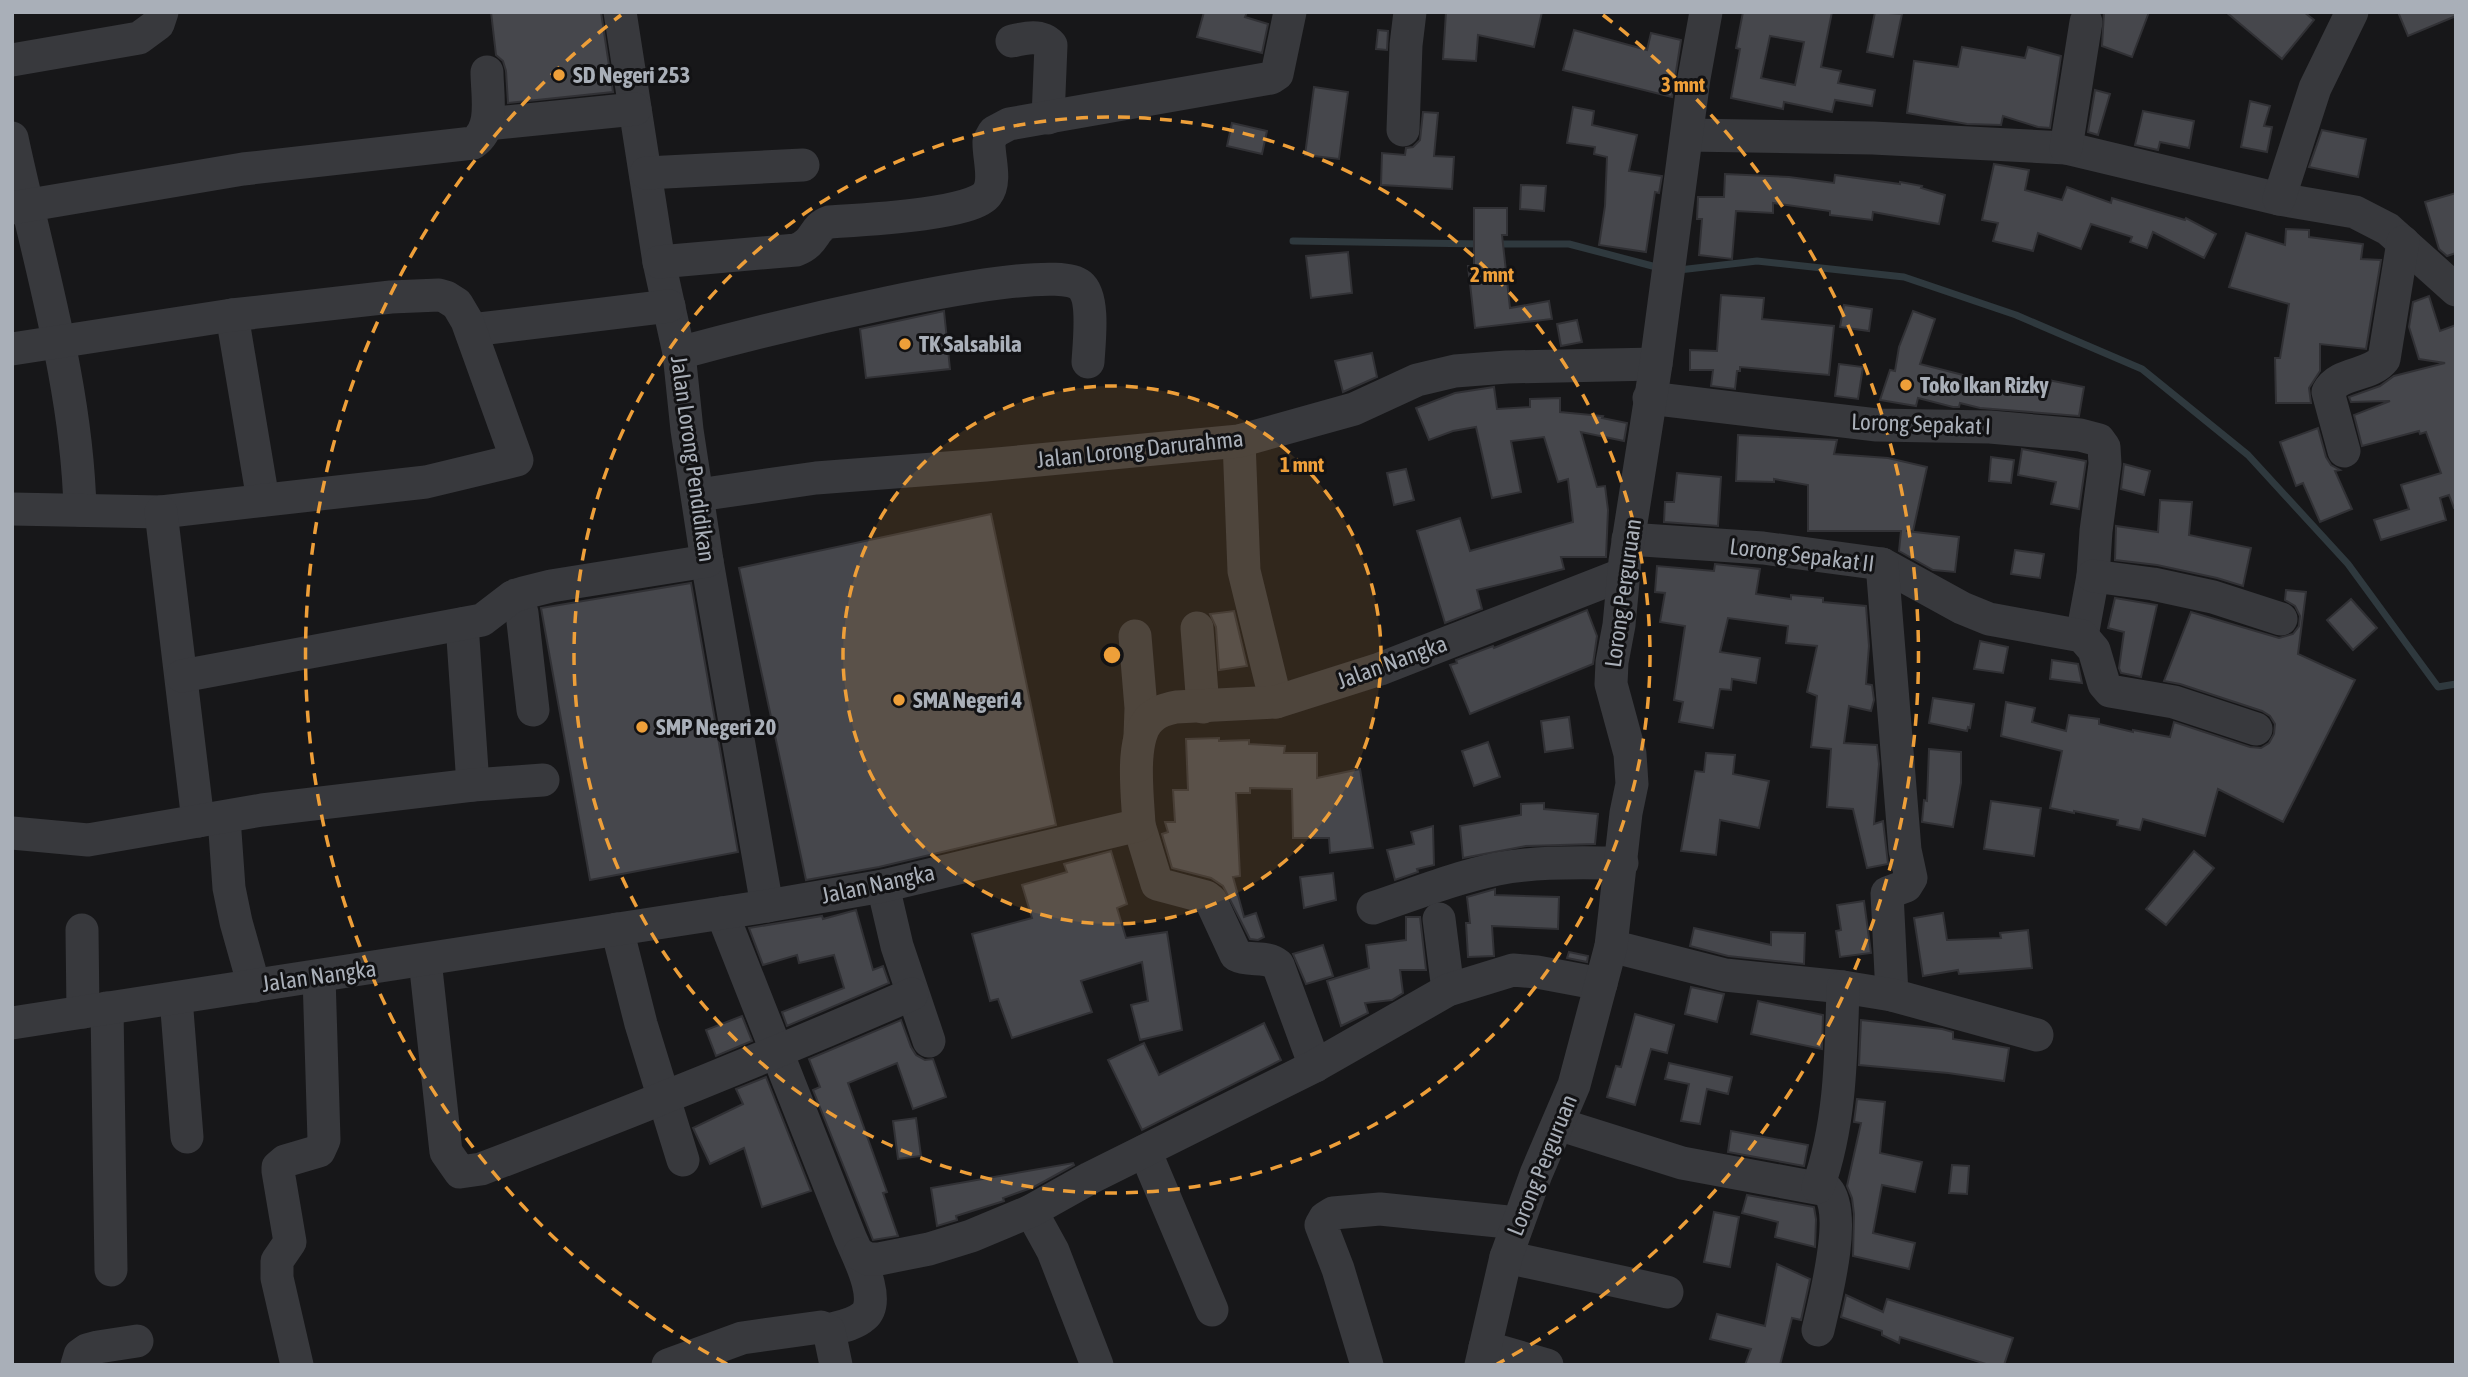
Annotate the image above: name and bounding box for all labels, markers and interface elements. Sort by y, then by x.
place label: SD Negeri 253 [573,62,690,88]
marker: SD Negeri 253 [551,67,567,83]
text: 3 mnt [1661,72,1705,96]
text: 2 mnt [1470,262,1514,286]
place label: TK Salsabila [919,331,1022,357]
marker: TK Salsabila [897,336,913,352]
street label: Jalan Lorong Pendidikan [666,354,720,564]
place label: Toko Ikan Rizky [1920,372,2049,398]
marker: Toko Ikan Rizky [1898,377,1914,393]
street label: Lorong Sepakat I [1851,409,1991,439]
street label: Jalan Lorong Darurahma [1035,425,1245,473]
text: 1 mnt [1280,452,1324,476]
street label: Lorong Perguruan [1600,517,1646,669]
street label: Lorong Sepakat II [1728,533,1876,577]
street label: Jalan Nangka [1333,630,1451,694]
centre of rings [1100,643,1124,667]
place label: SMA Negeri 4 [913,687,1023,713]
marker: SMA Negeri 4 [891,692,907,708]
place label: SMP Negeri 20 [656,714,776,740]
marker: SMP Negeri 20 [634,719,650,735]
street label: Jalan Nangka [819,859,937,909]
street label: Jalan Nangka [260,955,378,997]
street label: Lorong Perguruan [1502,1091,1582,1239]

